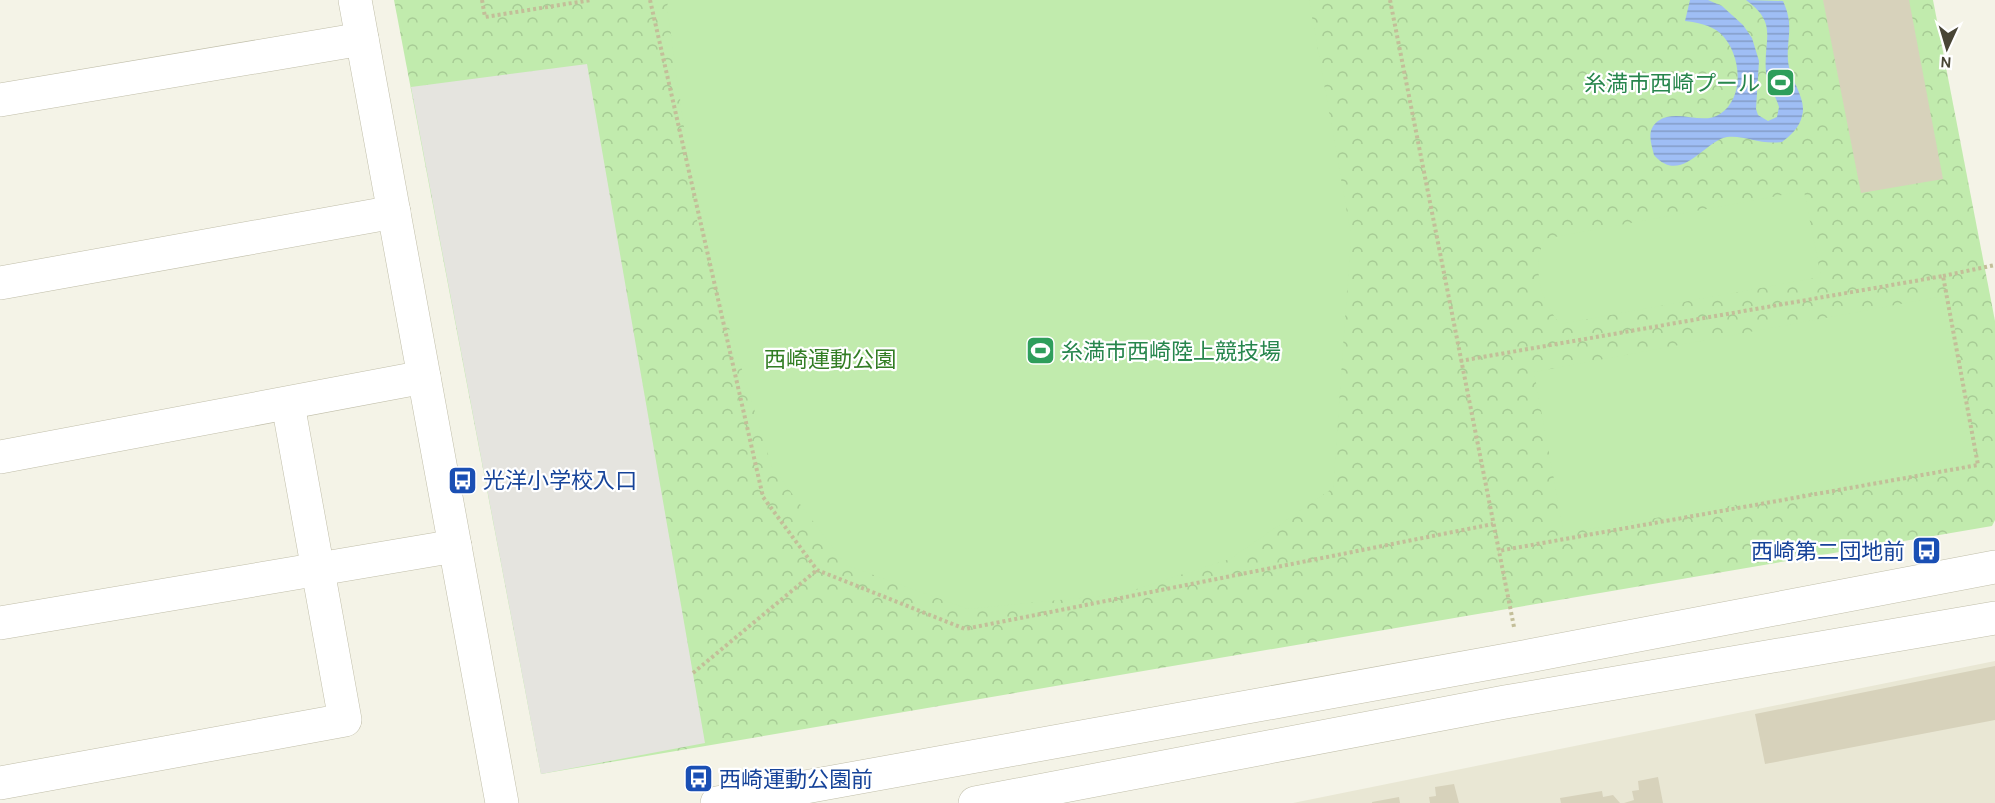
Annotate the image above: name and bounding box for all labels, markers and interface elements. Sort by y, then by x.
north arrow [1917,18,1977,78]
text: N [1940,53,1952,72]
sports icon: 糸満市西崎プール [1765,67,1797,99]
place label: 糸満市西崎プール [1584,71,1760,97]
sports icon: 糸満市西崎陸上競技場 [1024,335,1056,367]
place label: 糸満市西崎陸上競技場 [1061,339,1281,365]
park label: 西崎運動公園 [764,347,896,373]
bus stop icon: 光洋小学校入口 [446,464,478,496]
place label: 光洋小学校入口 [483,468,637,494]
bus stop icon: 西崎第二団地前 [1910,535,1942,567]
place label: 西崎第二団地前 [1751,539,1905,565]
bus stop icon: 西崎運動公園前 [682,763,714,795]
place label: 西崎運動公園前 [719,767,873,793]

